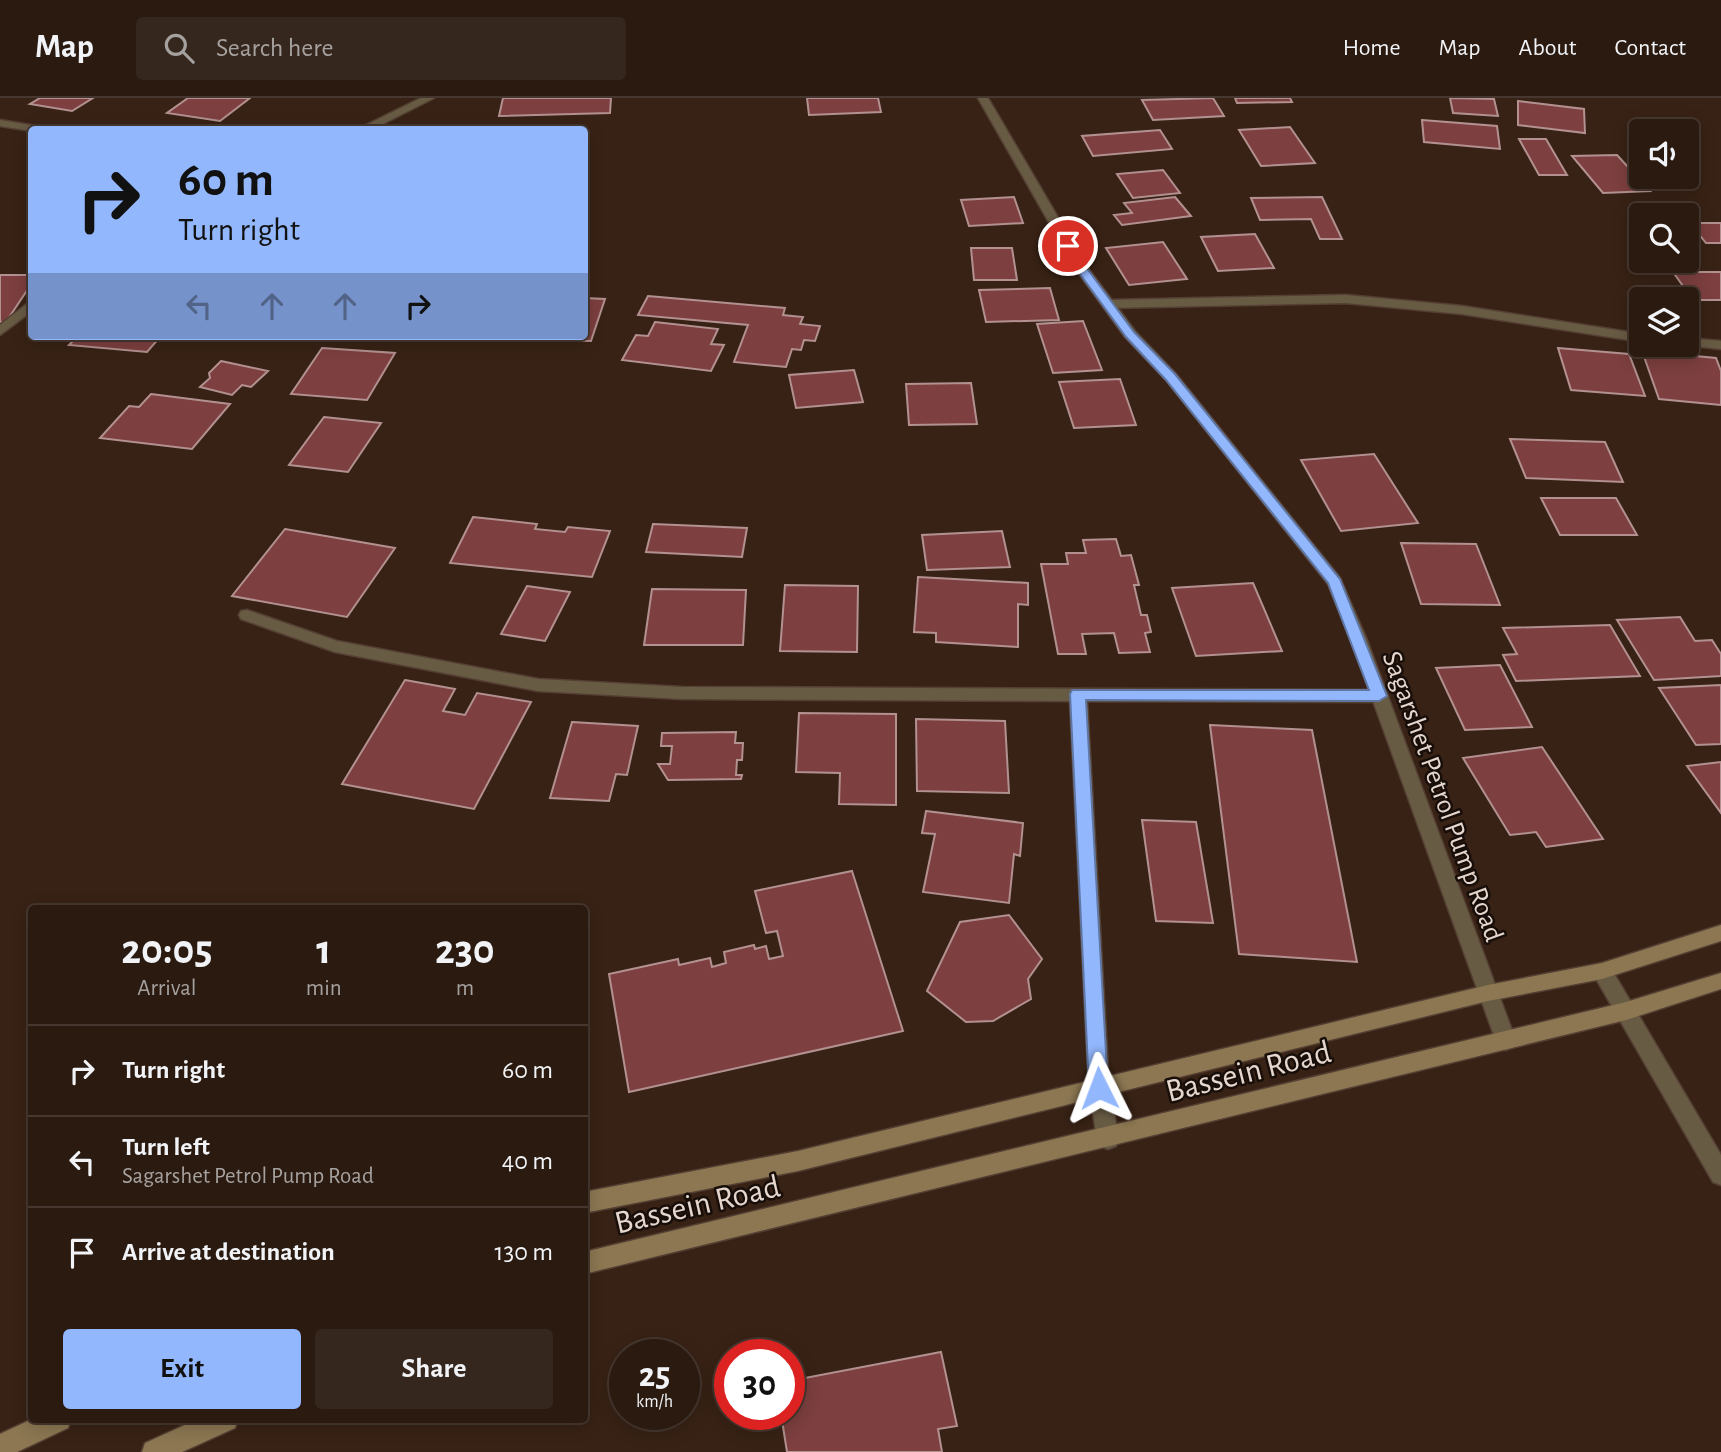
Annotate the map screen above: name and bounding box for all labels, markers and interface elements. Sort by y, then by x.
search box [136,17,626,80]
icon: search [160,29,198,67]
text: Map [35,31,94,64]
text: Search here [216,35,334,61]
text: Home [1343,36,1401,60]
text: Map [1439,36,1481,60]
text: About [1519,36,1576,60]
text: Contact [1614,36,1686,60]
map controls [1629,119,1699,357]
button: sound [1629,119,1699,189]
icon: right [63,154,154,245]
text: 60 m [178,156,274,205]
button: search [1629,203,1699,273]
text: Turn right [178,214,300,246]
pin [1038,216,1098,276]
icon: arrive [1049,227,1087,265]
icon: left [180,287,218,325]
icon: ahead [253,287,291,325]
icon: ahead [326,287,364,325]
icon: right [399,287,437,325]
button: layers [1629,287,1699,357]
street label: Sagarshet Petrol Pump Road [1377,648,1508,946]
text: 20:05 [121,929,213,971]
text: 1 [316,929,331,971]
text: 230 [435,929,495,971]
text: Arrival [137,977,196,1000]
text: min [306,977,342,1000]
text: m [456,977,474,1000]
street label: Bassein Road [1163,1036,1334,1109]
position arrow [1062,1051,1136,1125]
icon: right [63,1052,101,1090]
text: Turn right [122,1057,225,1083]
text: 60 m [502,1057,553,1083]
text: Turn left [122,1134,210,1160]
icon: left [63,1143,101,1181]
text: 40 m [502,1148,553,1174]
text: Sagarshet Petrol Pump Road [122,1165,374,1188]
street label: Bassein Road [612,1170,783,1240]
icon: arrive [63,1234,101,1272]
text: Arrive at destination [122,1239,335,1265]
text: 130 m [495,1239,553,1265]
button: Exit [63,1329,301,1409]
button: Share [315,1329,553,1409]
speed limit sign: 30 [714,1339,805,1430]
text: 25 [639,1358,670,1393]
text: km/h [636,1393,673,1411]

